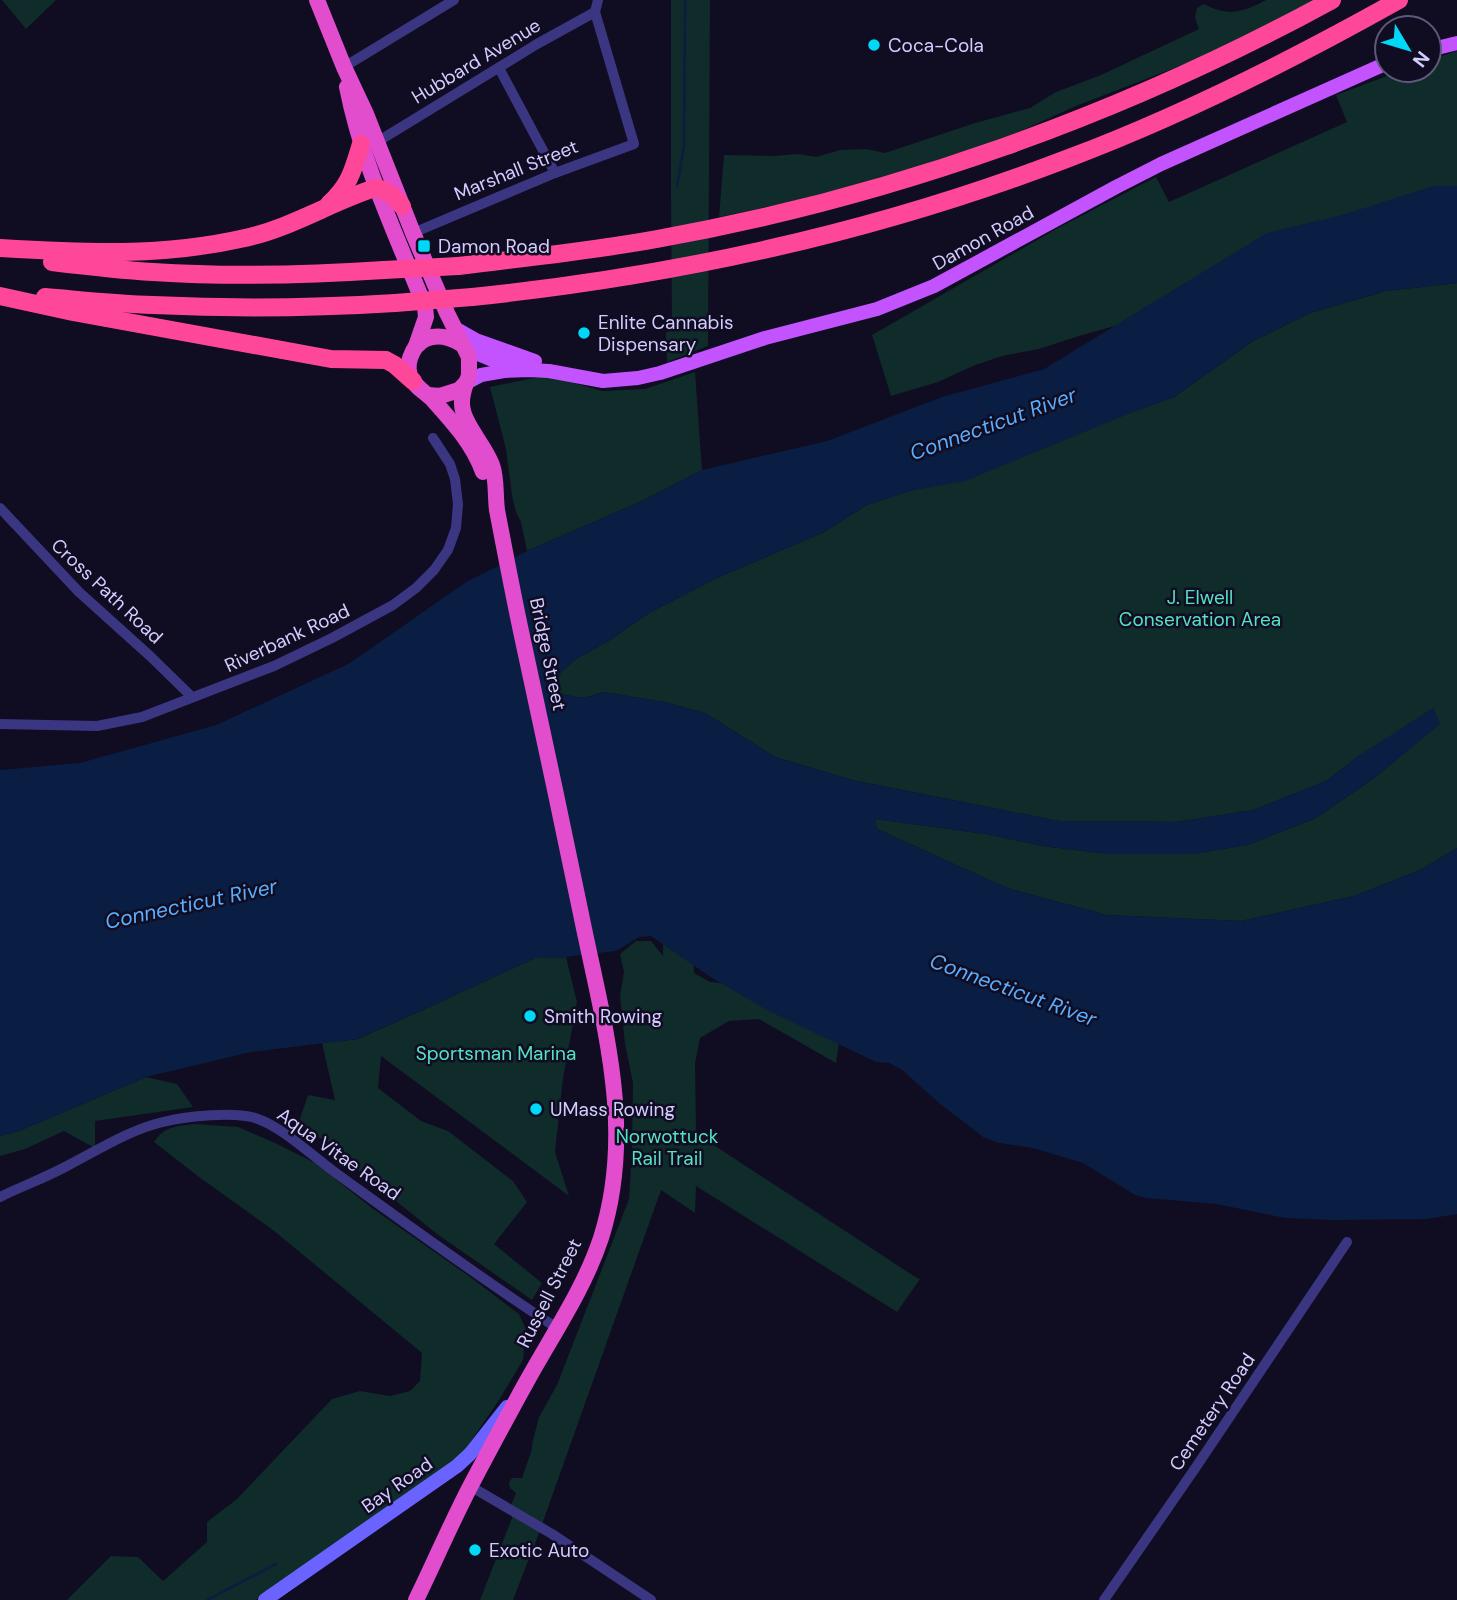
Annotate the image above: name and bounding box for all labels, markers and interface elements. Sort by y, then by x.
street label: Hubbard Avenue [407,13,545,109]
north arrow [1373,14,1443,84]
place label: Coca-Cola [888,33,984,58]
marker: Coca-Cola [866,37,882,53]
text: N [1407,46,1435,72]
street label: Marshall Street [450,134,582,206]
street label: Damon Road [928,200,1038,276]
place label: Damon Road [438,234,550,259]
marker: Damon Road [416,238,432,254]
place label: Enlite Cannabis Dispensary [598,310,734,357]
marker: Enlite Cannabis Dispensary [576,325,592,341]
water label: Connecticut River [906,380,1081,467]
street label: Cross Path Road [46,533,168,649]
park label: J. Elwell Conservation Area [1119,585,1281,632]
street label: Bridge Street [524,595,572,713]
street label: Riverbank Road [220,598,354,678]
water label: Connecticut River [102,872,281,936]
water label: Connecticut River [926,947,1101,1034]
place label: Smith Rowing [544,1004,663,1029]
marker: Smith Rowing [522,1008,538,1024]
park label: Sportsman Marina [416,1041,576,1066]
place label: UMass Rowing [550,1097,675,1122]
marker: UMass Rowing [528,1101,544,1117]
street label: Aqua Vitae Road [272,1102,406,1206]
park label: Norwottuck Rail Trail [616,1124,719,1171]
street label: Russell Street [511,1234,587,1352]
street label: Cemetery Road [1163,1348,1261,1476]
street label: Bay Road [357,1451,437,1519]
place label: Exotic Auto [489,1538,589,1563]
marker: Exotic Auto [467,1542,483,1558]

